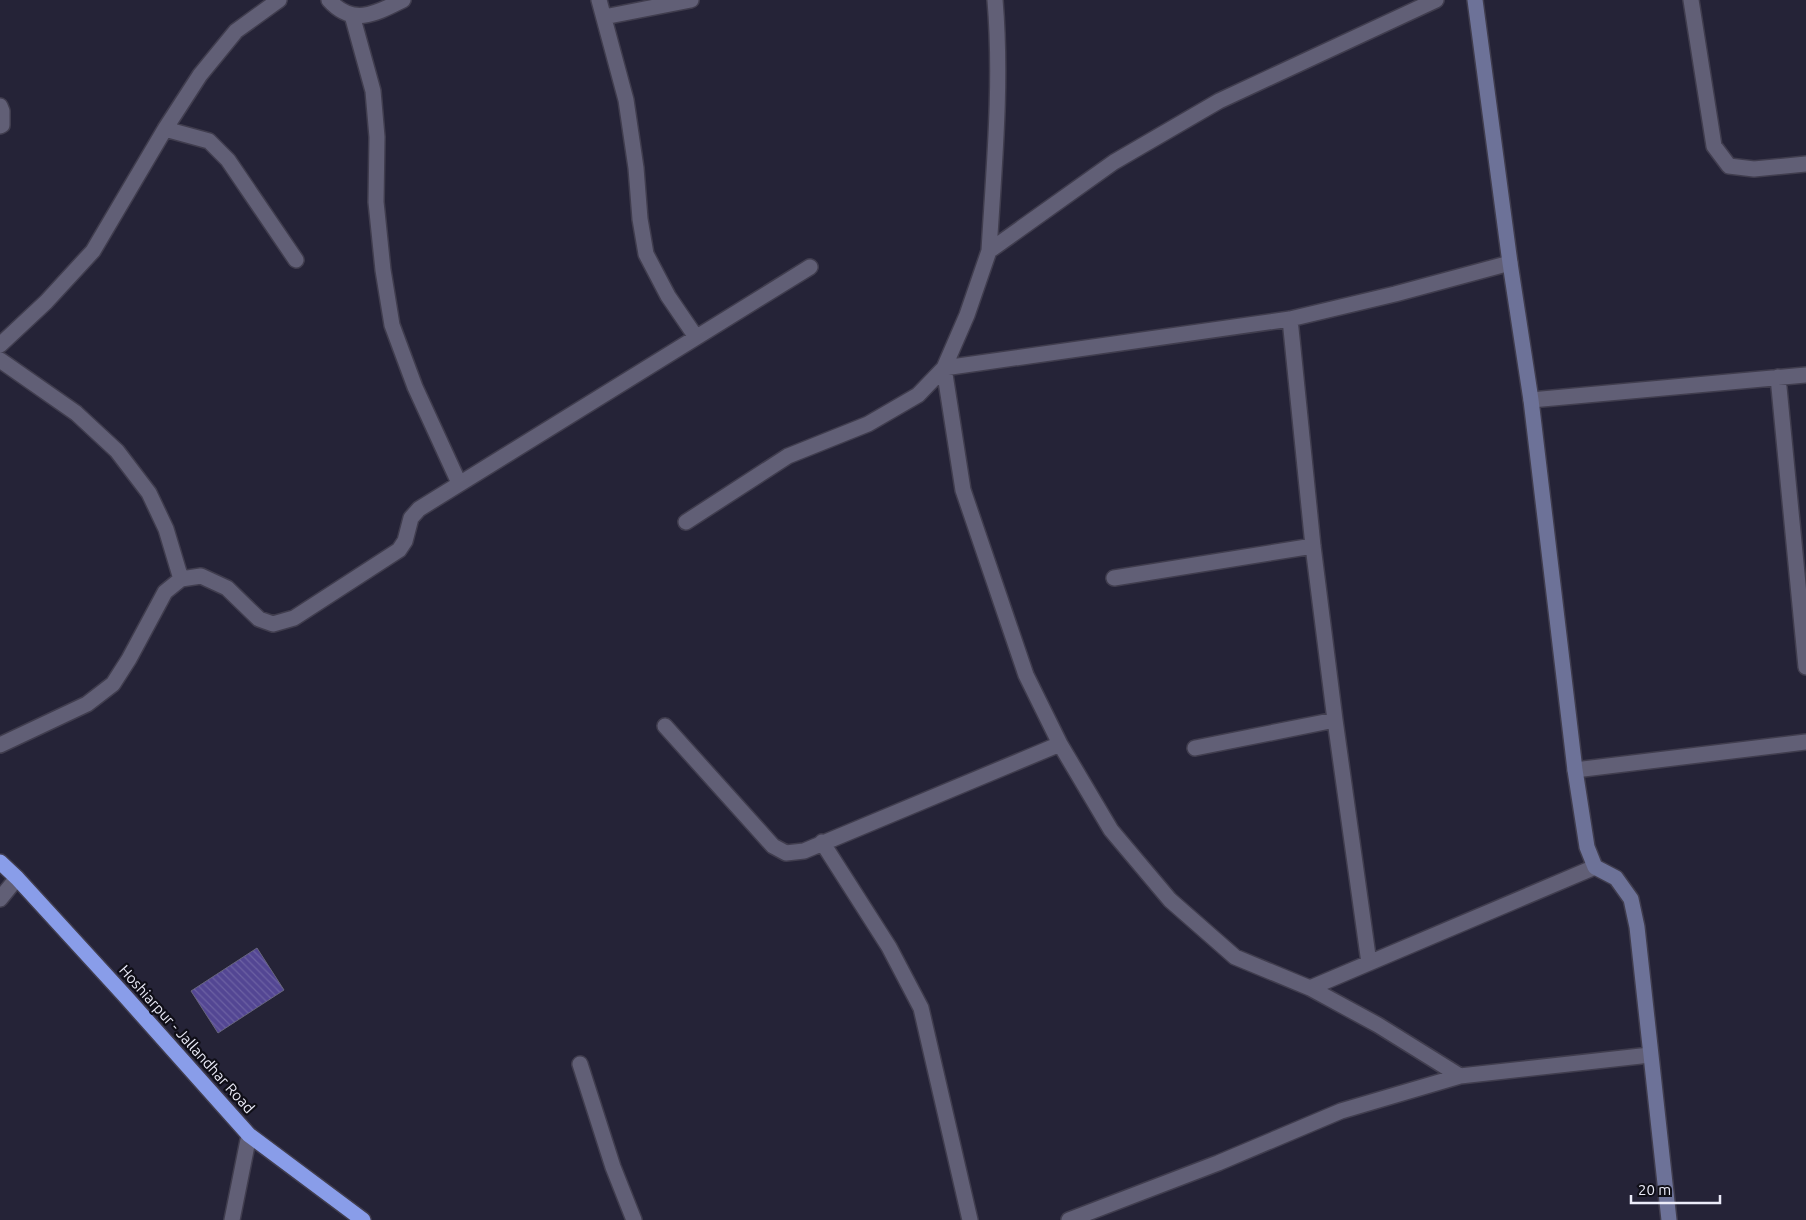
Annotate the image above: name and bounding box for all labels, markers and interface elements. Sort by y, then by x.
street label: Hoshiarpur - Jallandhar Road [116,961,258,1117]
scale bar [1631,1172,1720,1204]
text: 20 m [1638,1181,1671,1198]

